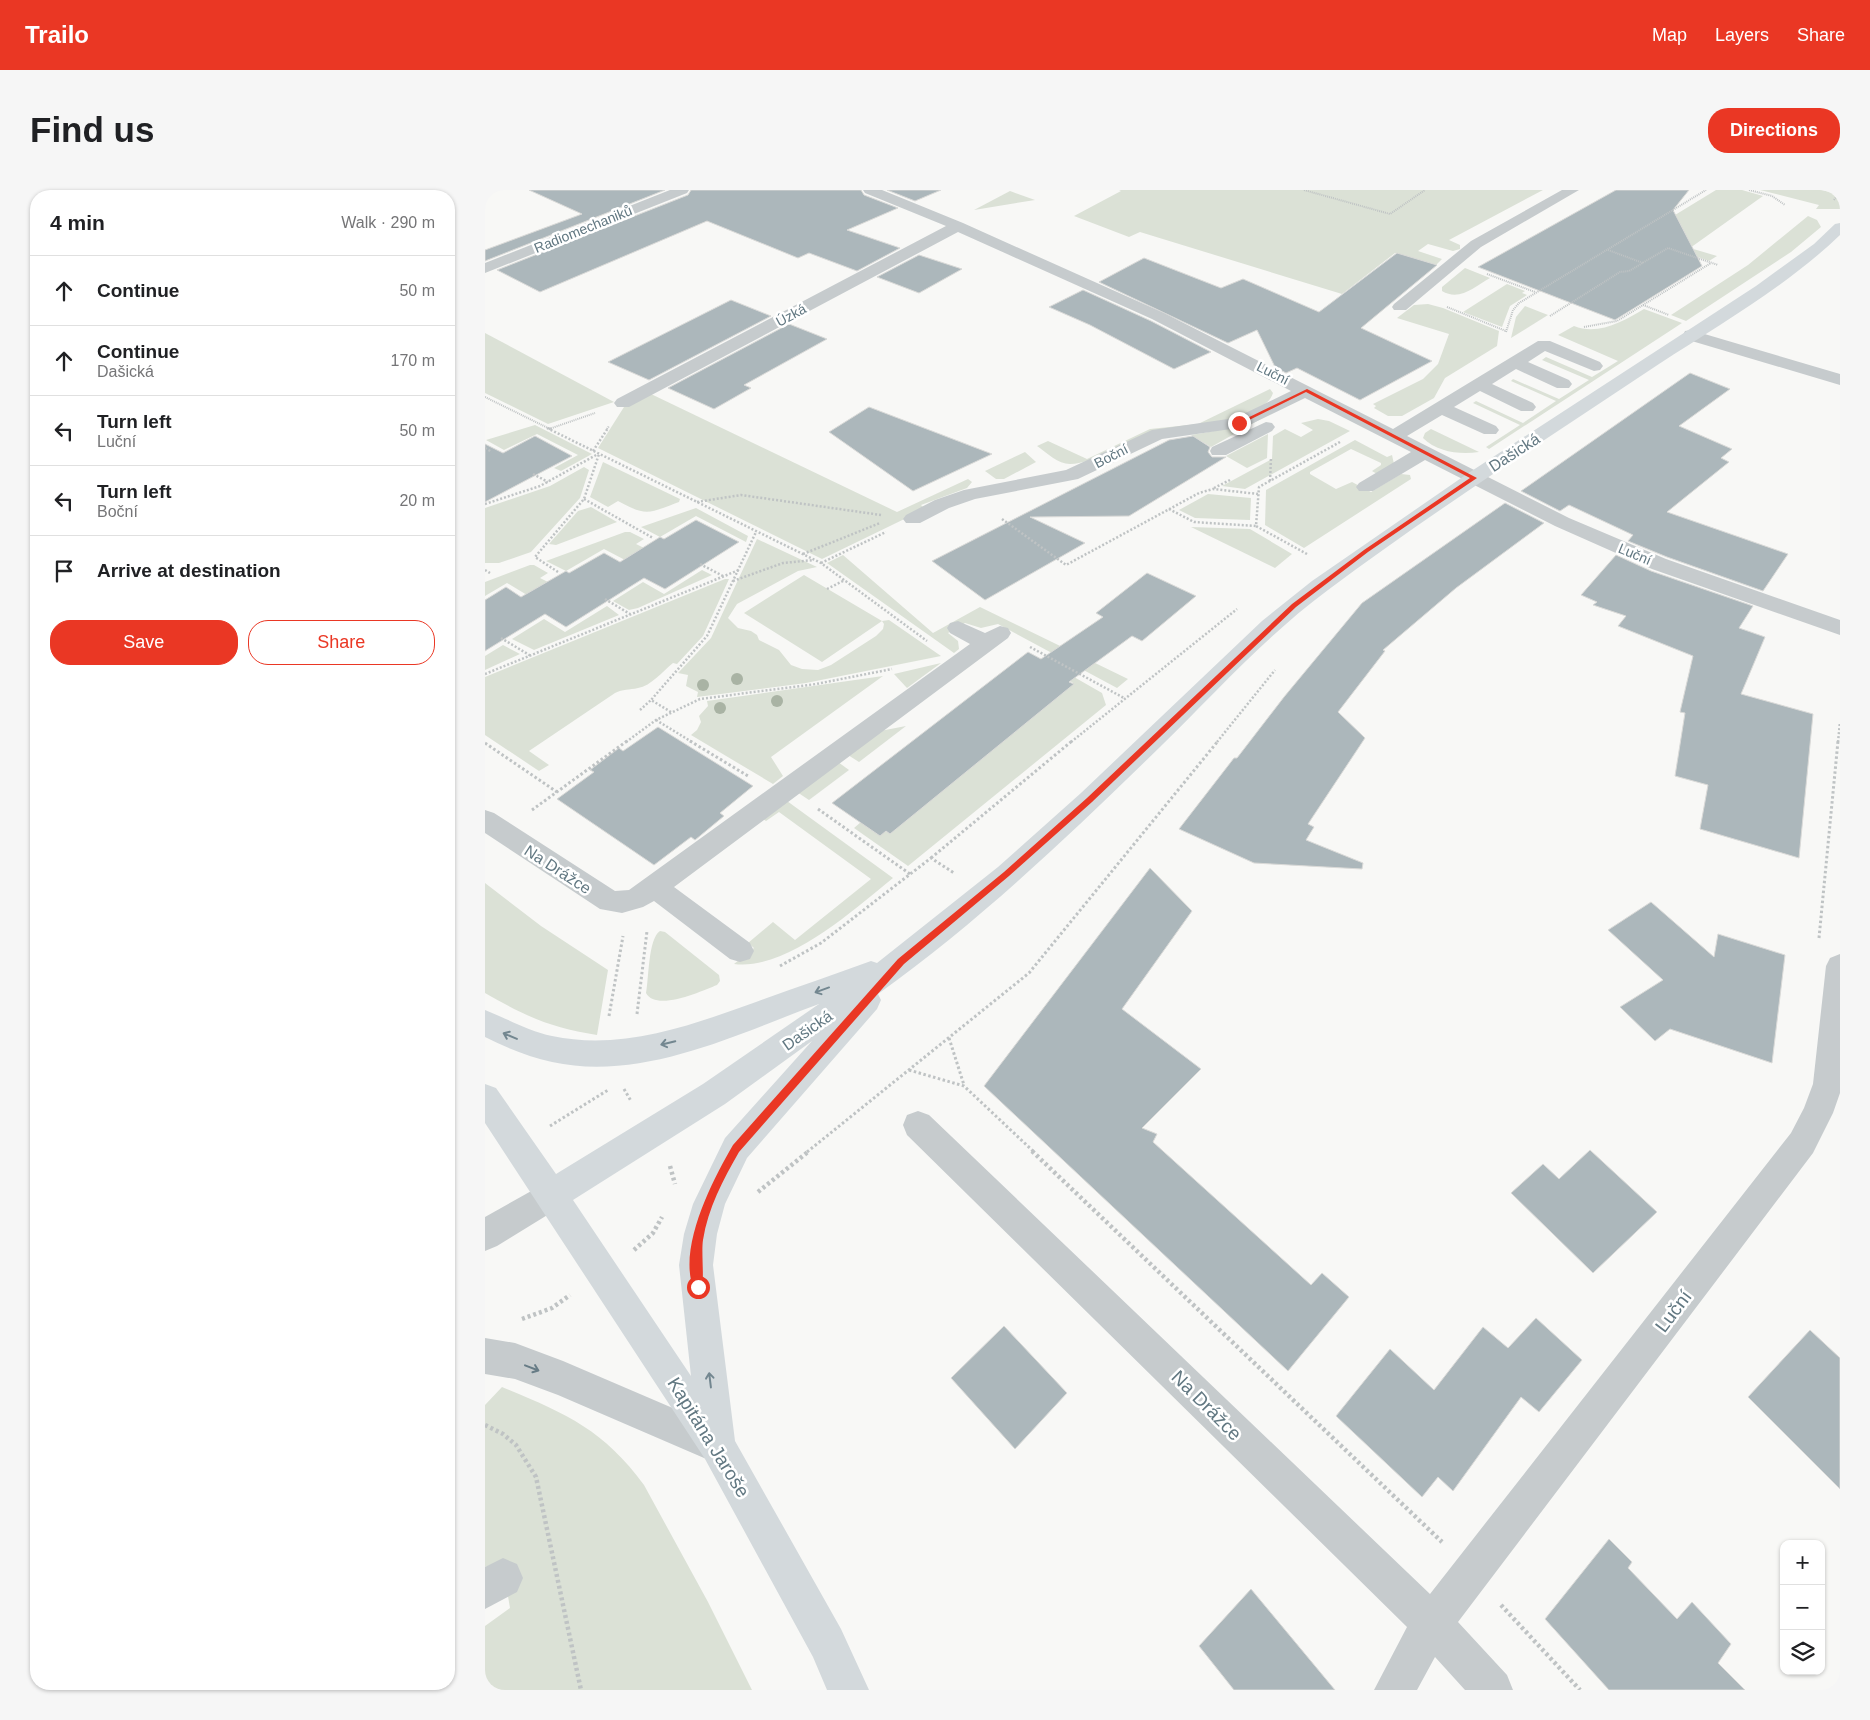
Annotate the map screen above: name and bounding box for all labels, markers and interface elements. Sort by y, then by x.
text: Trailo [25,21,89,48]
text: Map [1652,25,1687,45]
text: Layers [1715,25,1769,45]
text: Share [1797,25,1845,45]
button: Directions [1708,108,1840,153]
text: Find us [30,110,154,149]
street label: Radiomechaniků [532,202,634,256]
text: 4 min [50,211,105,234]
text: Walk · 290 m [341,214,435,231]
icon: ahead [50,277,78,305]
text: Continue [97,280,179,301]
text: 50 m [399,282,435,299]
street label: Úzká [773,300,809,330]
text: Continue [97,341,179,362]
icon: ahead [50,347,78,375]
text: 170 m [391,352,435,369]
street label: Luční [1254,358,1292,388]
text: Dašická [97,363,154,380]
text: Turn left [97,411,172,432]
route end [1228,412,1251,435]
icon: left [50,417,78,445]
text: 50 m [399,422,435,439]
street label: Dašická [1486,430,1543,475]
text: Luční [97,433,136,450]
street label: Boční [1091,441,1131,471]
text: Turn left [97,481,172,502]
icon: left [50,487,78,515]
text: 20 m [399,492,435,509]
text: Boční [97,503,138,520]
street label: Luční [1616,540,1654,568]
icon: arrive [50,557,78,585]
text: Arrive at destination [97,560,281,581]
button: Save [50,620,238,665]
button: Share [248,620,435,665]
street label: Na Drážce [521,842,594,897]
one-way arrow [815,986,830,995]
street label: Dašická [779,1007,836,1054]
one-way arrow [503,1030,518,1040]
one-way arrow [661,1039,677,1048]
route start [687,1276,710,1299]
street label: Luční [1651,1286,1696,1336]
one-way arrow [524,1364,539,1373]
street label: Na Drážce [1167,1366,1246,1445]
one-way arrow [705,1372,715,1388]
street label: Kapitána Jaroše [663,1373,754,1501]
map controls [1780,1540,1825,1675]
button: + [1780,1540,1825,1585]
button: − [1780,1585,1825,1630]
button: layers [1780,1630,1825,1675]

